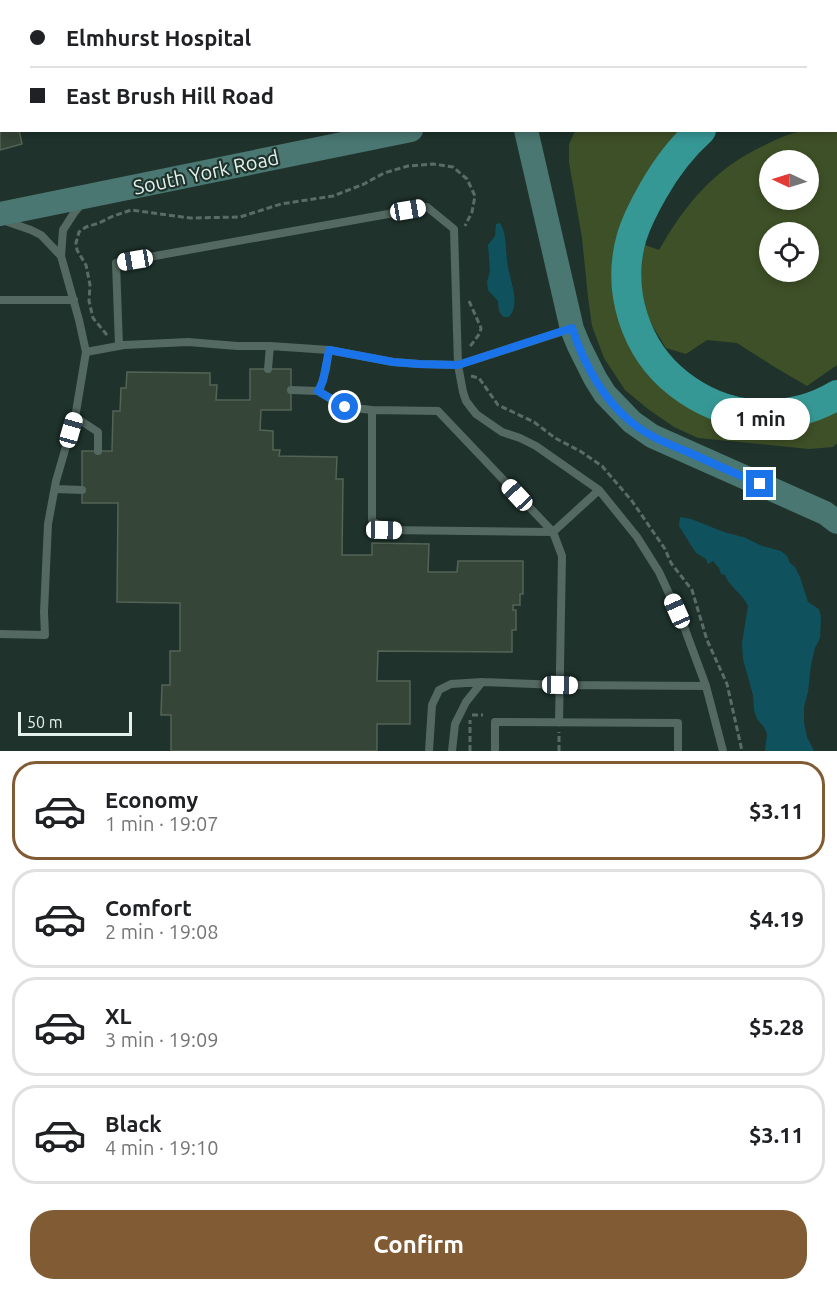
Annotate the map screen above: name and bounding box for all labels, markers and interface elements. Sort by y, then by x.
text: Elmhurst Hospital [66,25,251,50]
text: East Brush Hill Road [66,83,274,108]
street label: South York Road [131,145,281,199]
north arrow [759,150,819,210]
map controls [759,150,819,282]
car [389,198,427,222]
button: locate [759,222,819,282]
car [116,248,154,272]
route start [331,393,358,420]
callout: 1 min [710,397,810,439]
text: 1 min [735,407,786,430]
car [57,410,85,450]
route end [746,470,773,497]
car [498,476,536,514]
car [366,521,402,539]
car [661,591,693,631]
car [542,676,578,694]
scale bar [18,709,132,736]
text: 50 m [27,713,63,731]
icon: car [33,784,87,838]
text: Economy [105,787,198,812]
text: $3.11 [749,798,804,823]
text: 1 min · 19:07 [105,812,219,835]
icon: car [33,892,87,946]
text: Comfort [105,895,192,920]
text: $4.19 [749,906,804,931]
text: 2 min · 19:08 [105,920,219,943]
icon: car [33,1000,87,1054]
text: XL [105,1003,132,1028]
text: $5.28 [749,1014,804,1039]
text: 3 min · 19:09 [105,1028,219,1051]
icon: car [33,1108,87,1162]
text: Black [105,1111,162,1136]
text: $3.11 [749,1122,804,1147]
text: 4 min · 19:10 [105,1136,219,1159]
button: Confirm [30,1210,807,1279]

